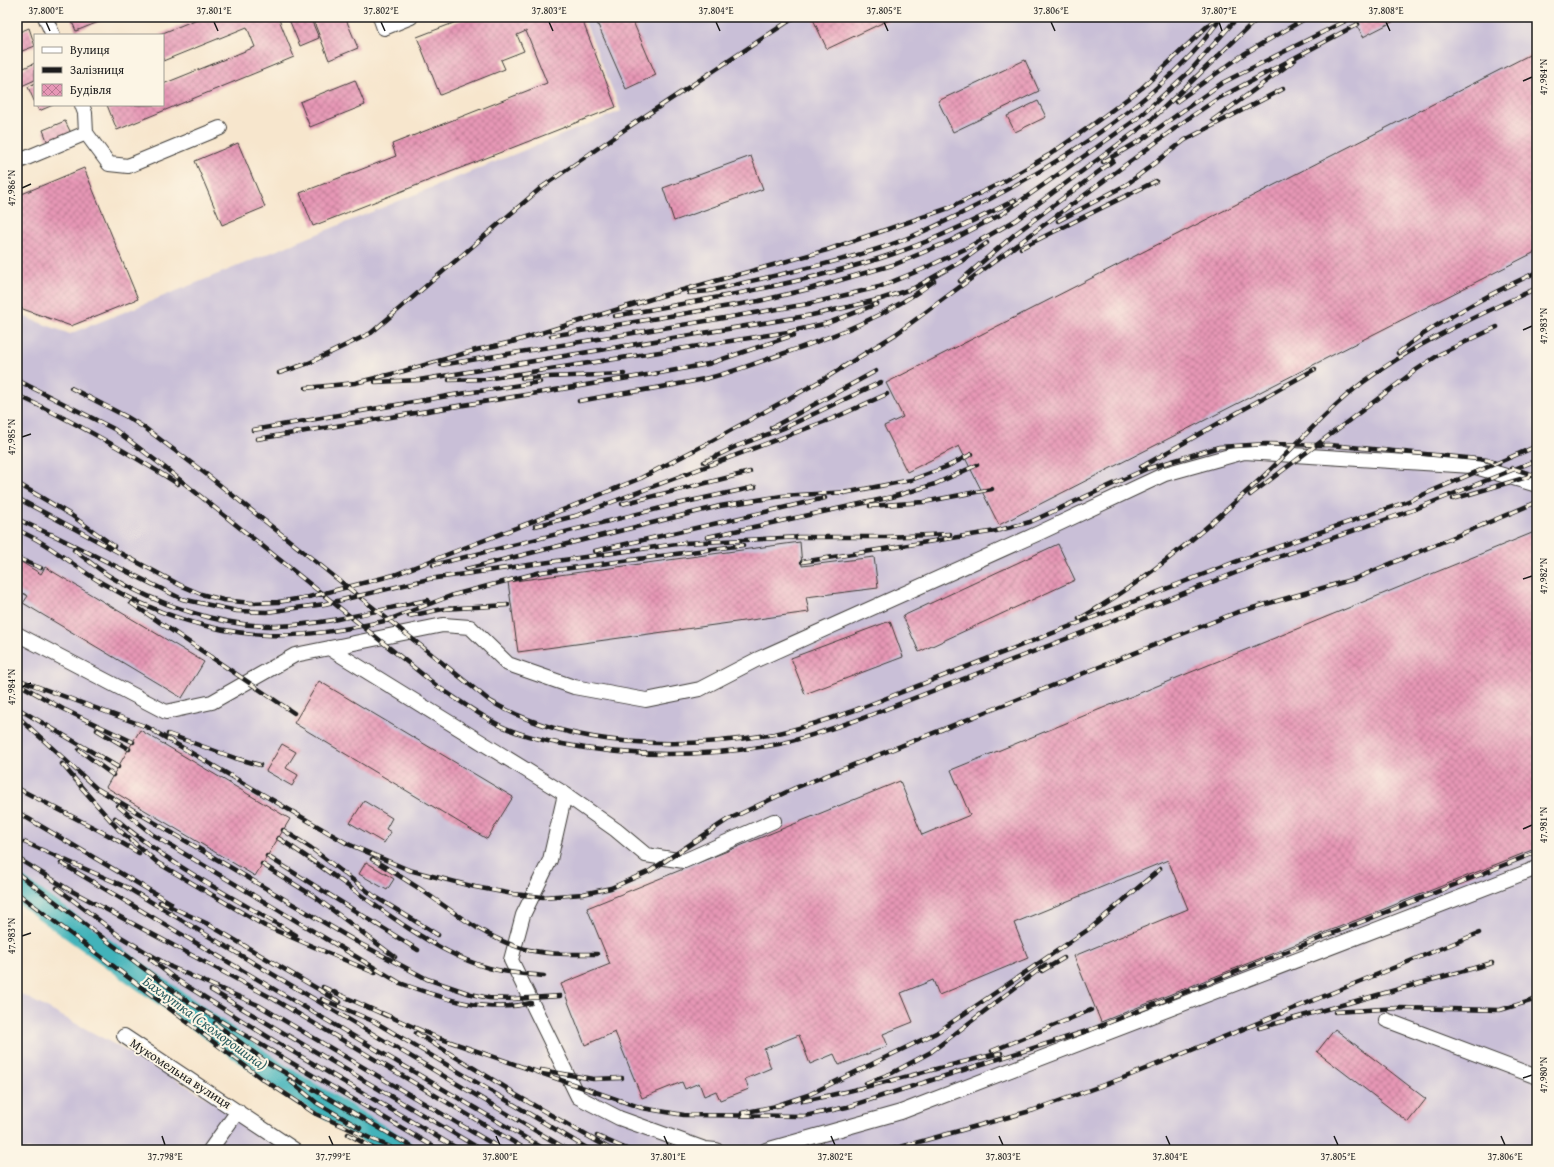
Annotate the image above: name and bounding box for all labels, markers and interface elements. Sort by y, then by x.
text: 37.800°E [28,3,64,18]
text: 37.801°E [196,3,232,18]
text: 37.802°E [363,3,399,18]
text: 37.803°E [531,3,567,18]
text: 37.804°E [698,3,734,18]
text: 37.805°E [866,3,902,18]
text: 37.806°E [1033,3,1069,18]
text: 37.807°E [1201,3,1237,18]
text: 37.808°E [1368,3,1404,18]
legend [34,34,164,106]
text: Вулиця [70,41,110,58]
text: 47.984°N [1536,58,1551,95]
text: Залізниця [70,61,124,78]
text: Будівля [70,81,111,98]
text: 47.986°N [4,169,19,206]
text: 47.983°N [1536,307,1551,344]
text: 47.985°N [4,418,19,455]
text: 47.982°N [1536,557,1551,594]
text: 47.984°N [4,668,19,705]
text: 47.981°N [1536,806,1551,843]
text: 47.983°N [4,917,19,954]
water label: Бахмутка (Скоморошина) [139,971,271,1075]
street label: Мукомельна вулиця [126,1033,235,1114]
text: 47.980°N [1536,1056,1551,1093]
text: 37.798°E [147,1149,183,1164]
text: 37.799°E [315,1149,351,1164]
text: 37.800°E [482,1149,518,1164]
text: 37.801°E [650,1149,686,1164]
text: 37.802°E [817,1149,853,1164]
text: 37.803°E [985,1149,1021,1164]
text: 37.804°E [1152,1149,1188,1164]
text: 37.805°E [1320,1149,1356,1164]
text: 37.806°E [1487,1149,1523,1164]

